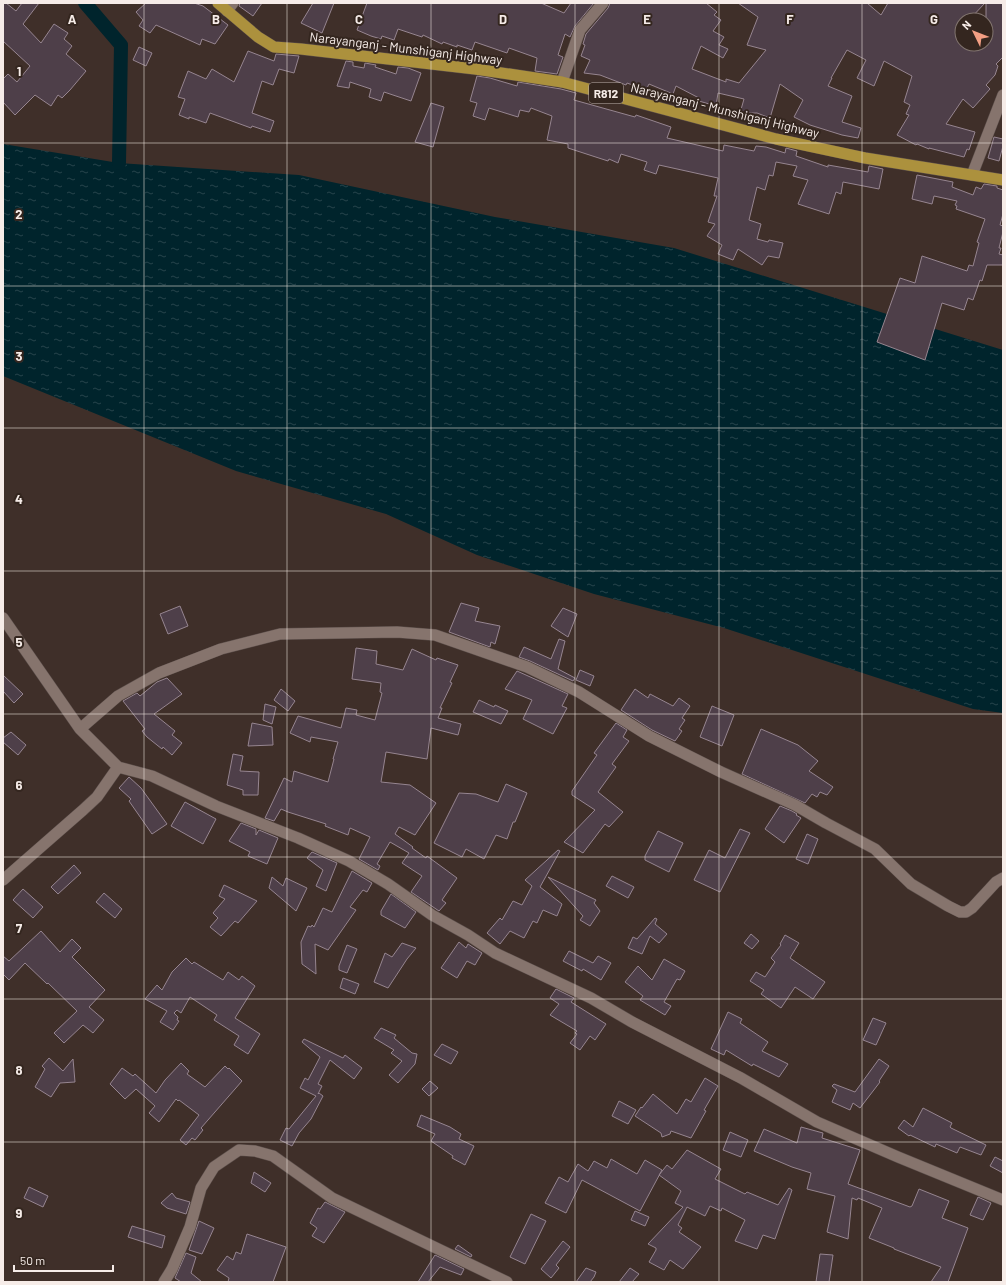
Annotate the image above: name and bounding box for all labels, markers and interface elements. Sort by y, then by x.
text: A [68,11,77,27]
text: B [212,11,220,27]
text: C [355,11,363,27]
text: D [499,11,507,27]
text: E [643,11,651,27]
text: F [786,11,794,27]
text: G [930,11,938,27]
north arrow [954,12,994,52]
text: N [959,18,974,32]
street label: Narayanganj - Munshiganj Highway [309,28,503,68]
text: 1 [17,63,21,79]
street label: Narayanganj - Munshiganj Highway [629,79,821,141]
road number: R812 [589,83,623,103]
text: 2 [15,206,23,222]
text: 3 [15,348,23,364]
text: 4 [15,491,23,507]
text: 5 [15,634,23,650]
text: 6 [16,777,23,793]
text: 7 [16,920,23,936]
text: 8 [15,1062,23,1078]
text: 9 [16,1205,23,1221]
scale bar [14,1247,113,1273]
text: 50 m [20,1253,45,1267]

